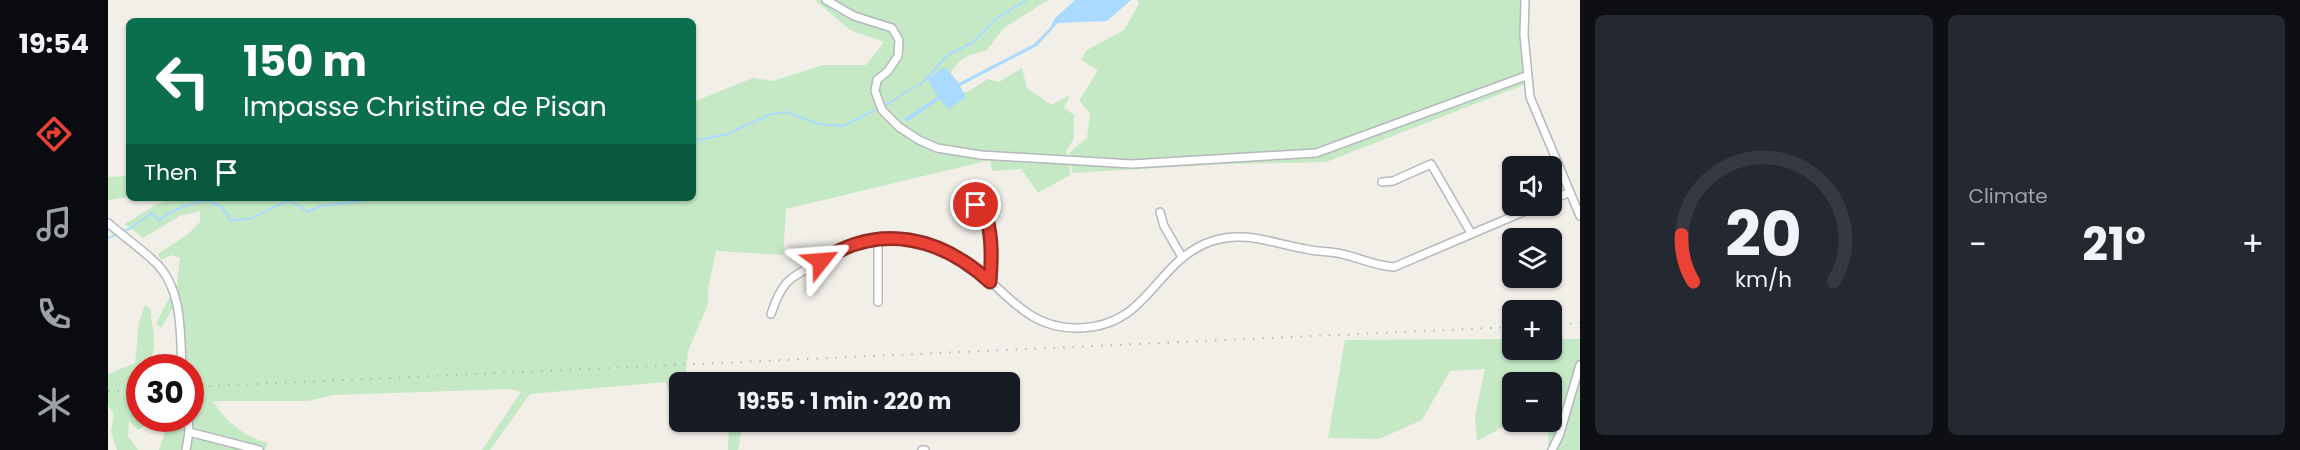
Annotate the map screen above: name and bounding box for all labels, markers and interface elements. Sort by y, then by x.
text: 19:54 [19,25,89,62]
text: 150 m [243,32,367,91]
icon: left [144,42,222,120]
text: Impasse Christine de Pisan [243,88,607,125]
icon: directions [33,113,75,155]
icon: arrive [210,156,243,189]
map controls [1502,156,1562,432]
button: sound [1502,156,1562,216]
text: Then [144,157,198,188]
pin [950,179,1001,230]
text: Climate [1969,182,2048,210]
icon: arrive [959,188,992,221]
text: 20 [1726,190,1802,278]
icon: music [33,203,75,245]
text: 21° [2082,213,2146,276]
text: − [1969,221,1987,268]
text: + [2241,221,2264,268]
button: layers [1502,228,1562,288]
position arrow [789,229,853,293]
text: km/h [1735,264,1792,295]
icon: phone [33,293,75,335]
button: + [1502,300,1562,360]
speed limit sign: 30 [126,354,204,432]
button: − [1502,372,1562,432]
icon: climate [33,384,75,426]
text: 19:55 · 1 min · 220 m [738,386,951,417]

